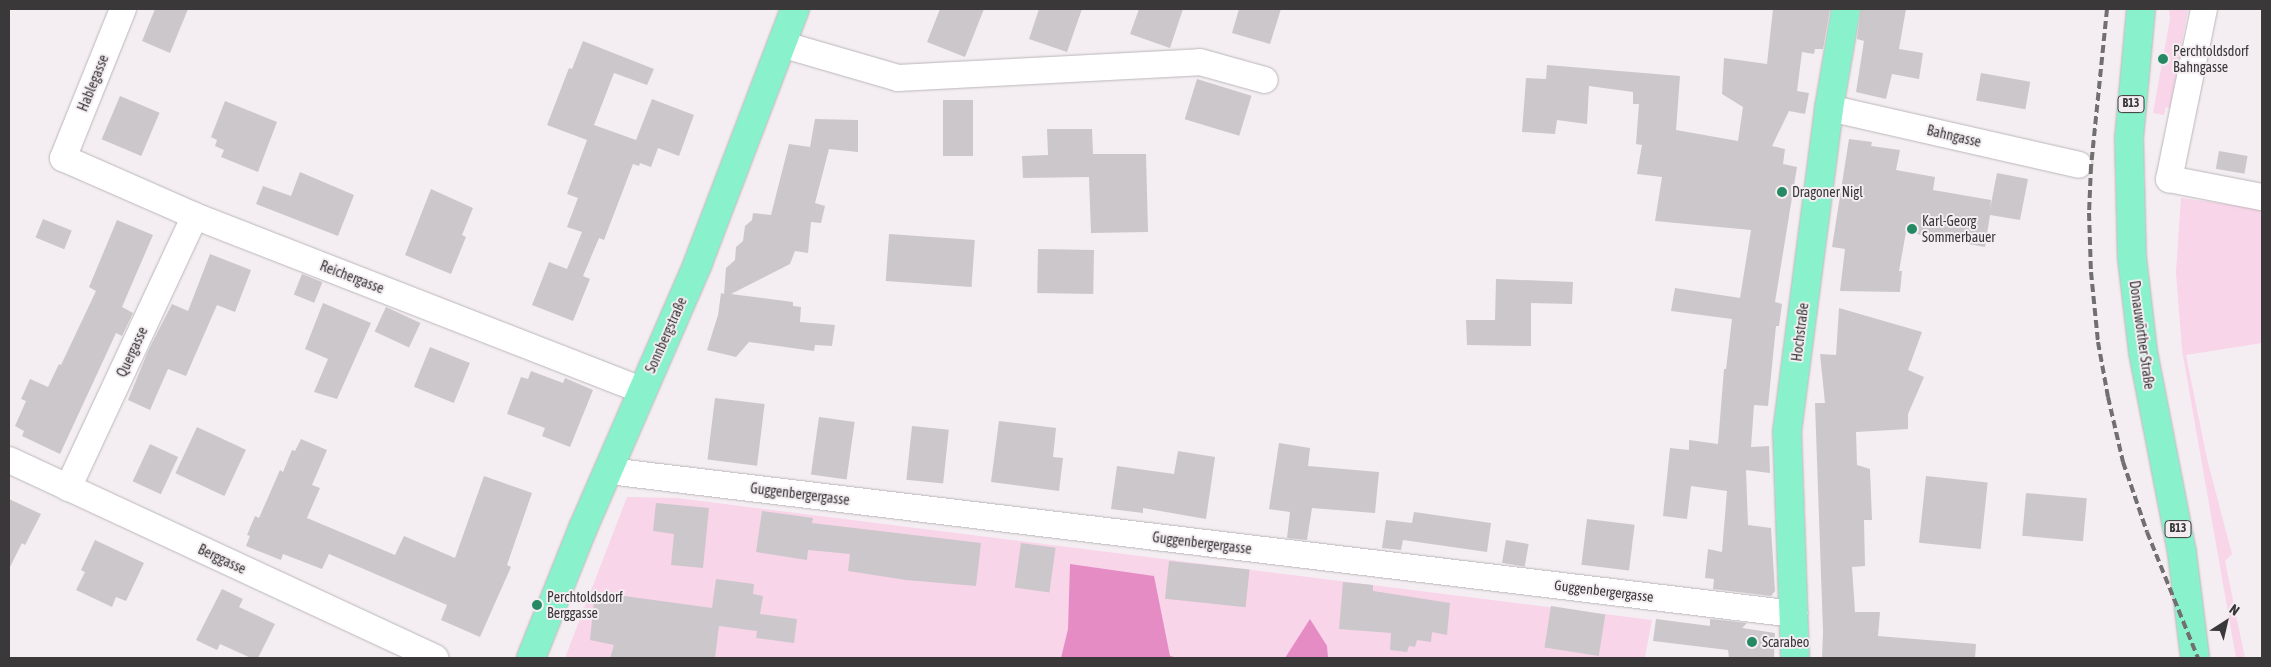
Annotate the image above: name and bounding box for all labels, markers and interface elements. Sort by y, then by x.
place label: Perchtoldsdorf Bahngasse [2173,43,2249,75]
street label: Hablegasse [74,52,112,114]
marker: Perchtoldsdorf Bahngasse [2157,53,2169,65]
road number: B13 [2117,95,2145,114]
street label: Bahngasse [1925,122,1983,150]
place label: Dragoner Nigl [1792,184,1863,200]
marker: Dragoner Nigl [1776,186,1788,198]
place label: Karl-Georg Sommerbauer [1922,213,1995,246]
marker: Karl-Georg Sommerbauer [1906,223,1918,235]
street label: Reichergasse [318,257,386,297]
street label: Donauwörther Straße [2126,280,2158,390]
street label: Sonnbergstraße [642,295,690,375]
street label: Hochstraße [1788,302,1812,362]
street label: Quergasse [113,324,151,380]
street label: Guggenbergergasse [749,480,851,508]
road number: B13 [2164,520,2192,538]
street label: Guggenbergergasse [1151,529,1253,557]
street label: Berggasse [195,541,249,577]
street label: Guggenbergergasse [1553,577,1655,605]
place label: Perchtoldsdorf Berggasse [547,589,623,622]
north arrow [2201,597,2251,647]
marker: Perchtoldsdorf Berggasse [531,599,543,611]
text: N [2227,601,2243,619]
place label: Scarabeo [1762,634,1809,650]
marker: Scarabeo [1746,636,1758,648]

